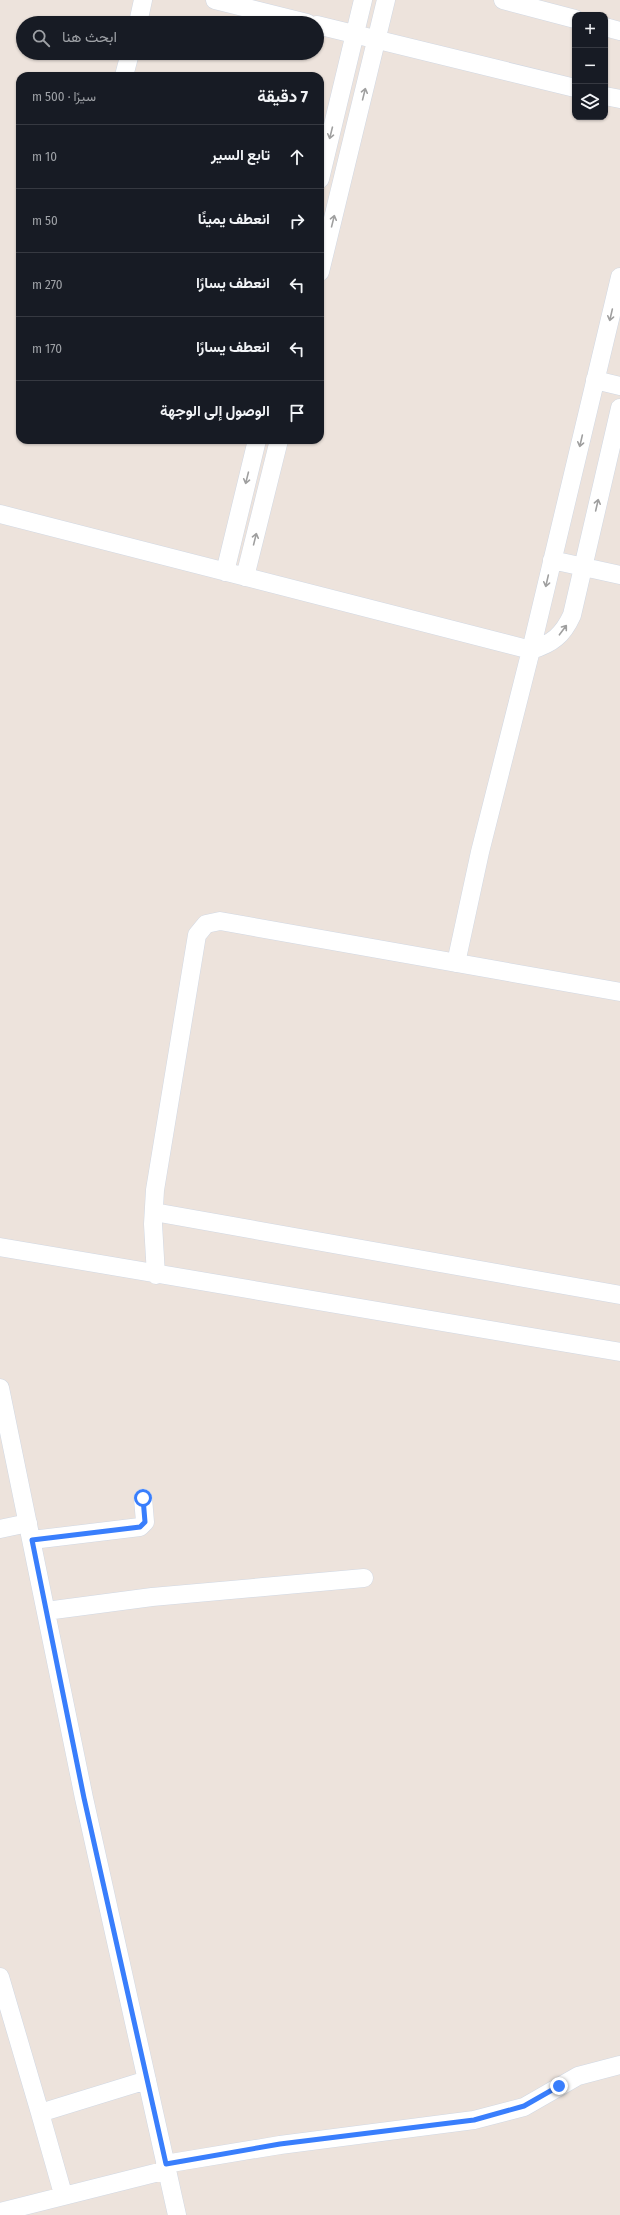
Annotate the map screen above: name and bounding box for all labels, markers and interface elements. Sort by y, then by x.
map controls [572,12,608,120]
button: + [572,12,608,48]
search box [16,16,324,60]
icon: search [30,27,52,49]
text: ابحث هنا [62,28,117,46]
button: − [572,48,608,84]
button: layers [572,84,608,120]
text: 7 دقيقة [257,86,308,107]
one-way arrow [360,88,368,101]
text: سيرًا · 500 m [32,89,96,104]
one-way arrow [327,126,334,139]
text: تابع السير [211,146,270,164]
icon: ahead [286,146,308,168]
text: 10 m [32,149,57,164]
text: انعطف يمينًا [198,210,270,228]
icon: right [286,210,308,232]
text: 50 m [32,213,58,228]
one-way arrow [329,214,337,227]
text: انعطف يسارًا [196,274,270,292]
icon: left [286,274,308,296]
text: 270 m [32,277,63,292]
one-way arrow [607,308,614,321]
text: انعطف يسارًا [196,338,270,356]
icon: left [286,338,308,360]
text: 170 m [32,341,62,356]
text: الوصول إلى الوجهة [160,402,270,420]
icon: arrive [286,402,308,424]
one-way arrow [576,434,584,447]
one-way arrow [243,471,251,484]
one-way arrow [594,499,602,512]
one-way arrow [251,533,259,546]
one-way arrow [543,575,551,588]
one-way arrow [559,625,567,636]
route start [134,1489,152,1507]
route end [550,2077,568,2095]

